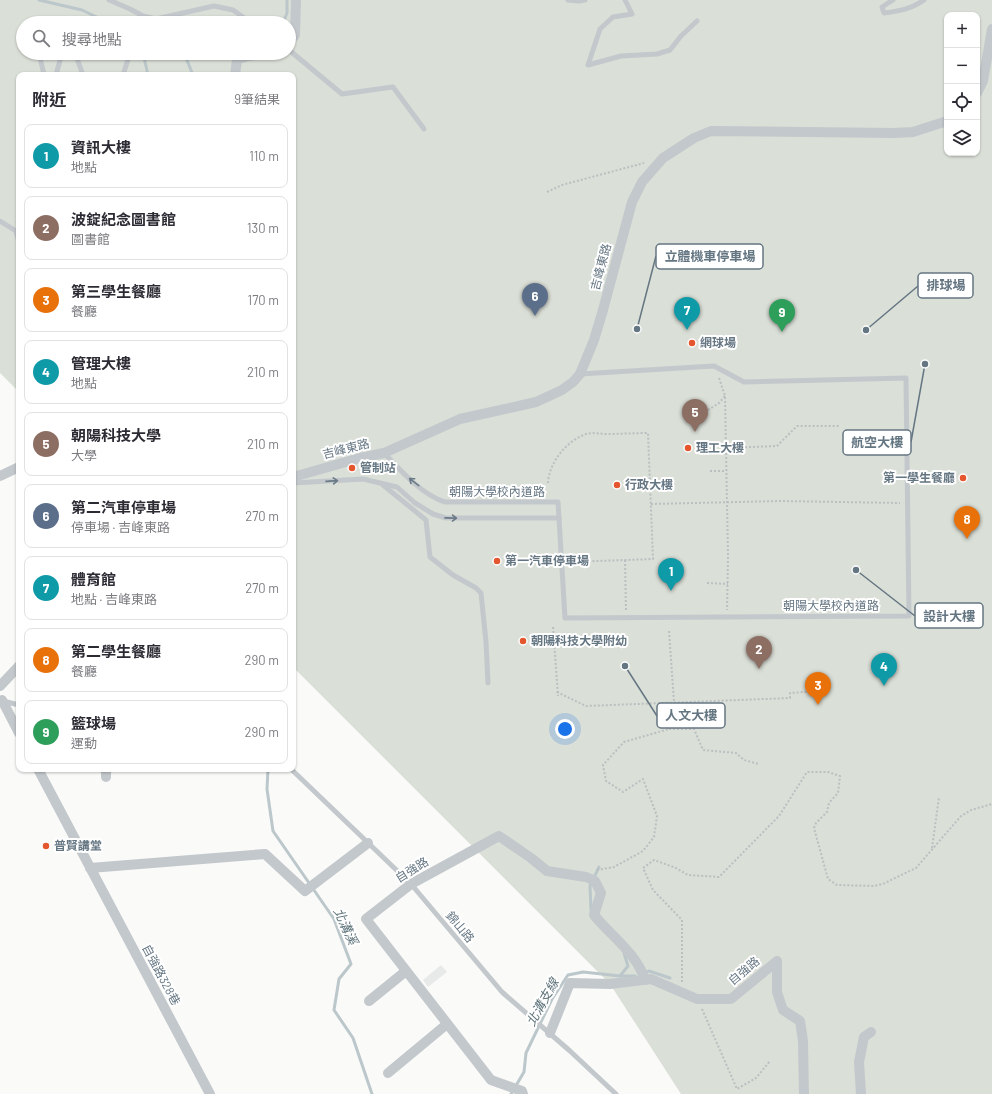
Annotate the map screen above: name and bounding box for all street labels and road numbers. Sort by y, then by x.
street label: 吉峰東路 [587,242,613,292]
street label: 吉峰東路 [321,435,371,461]
street label: 朝陽大學校內道路 [449,484,545,498]
street label: 朝陽大學校內道路 [783,598,879,612]
street label: 自強路 [392,854,430,885]
street label: 錦山路 [444,908,478,945]
street label: 自強路328巷 [140,942,184,1007]
street label: 自強路 [725,953,762,987]

